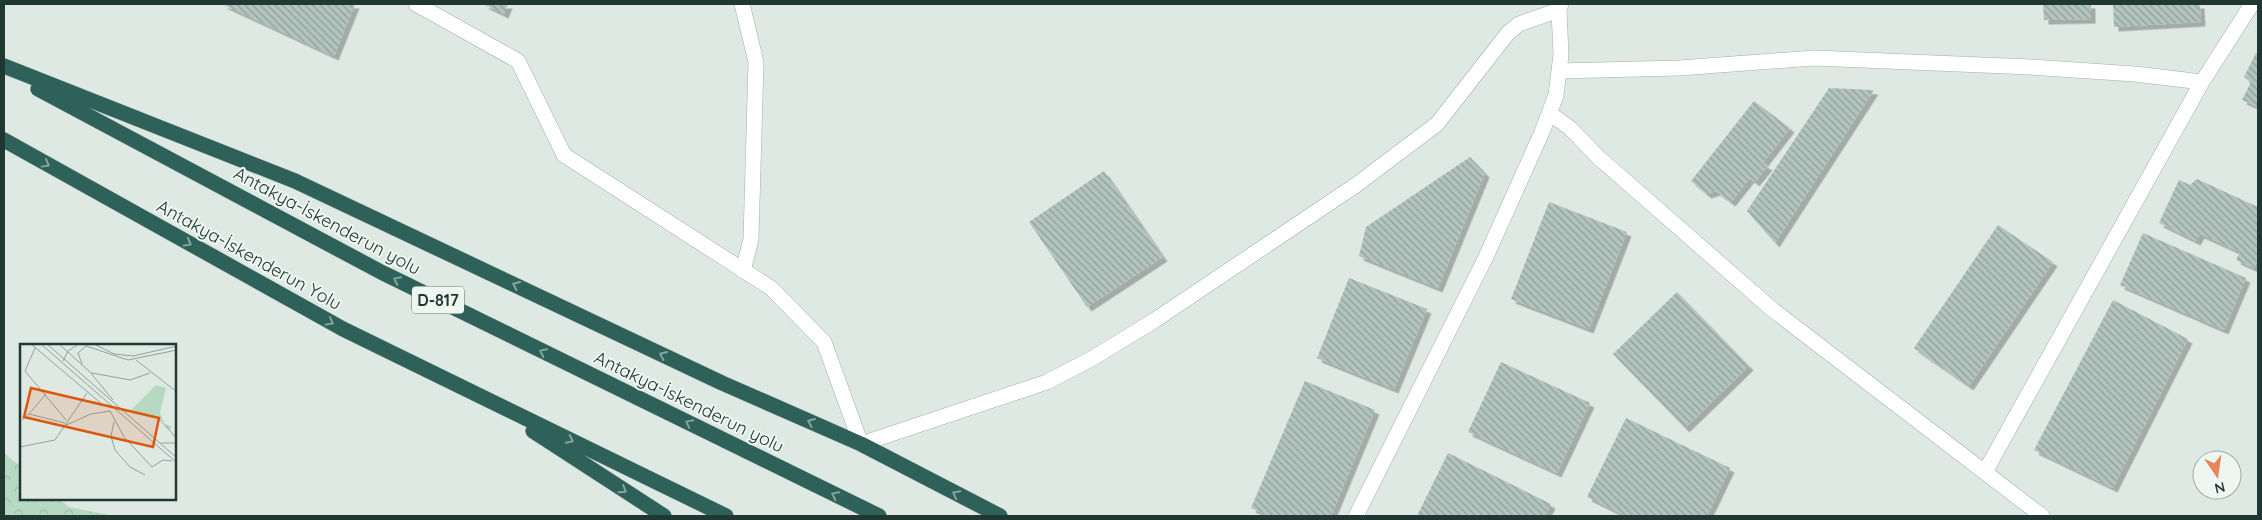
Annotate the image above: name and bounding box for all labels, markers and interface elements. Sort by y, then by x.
one-way arrow [41,158,50,168]
street label: Antakya-İskenderun yolu [230,161,425,280]
street label: Antakya-İskenderun Yolu [153,194,346,315]
one-way arrow [183,236,192,246]
one-way arrow [394,276,403,286]
one-way arrow [512,281,521,292]
road number: D-817 [412,286,464,314]
one-way arrow [325,315,334,325]
inset map [20,344,176,500]
street label: Antakya-İskenderun yolu [590,346,788,458]
one-way arrow [539,347,548,358]
one-way arrow [659,351,668,361]
one-way arrow [807,417,816,428]
one-way arrow [685,419,694,429]
one-way arrow [565,434,574,444]
north arrow [2192,450,2242,500]
text: N [2213,478,2227,498]
one-way arrow [617,483,626,493]
one-way arrow [953,490,962,500]
one-way arrow [831,491,840,501]

